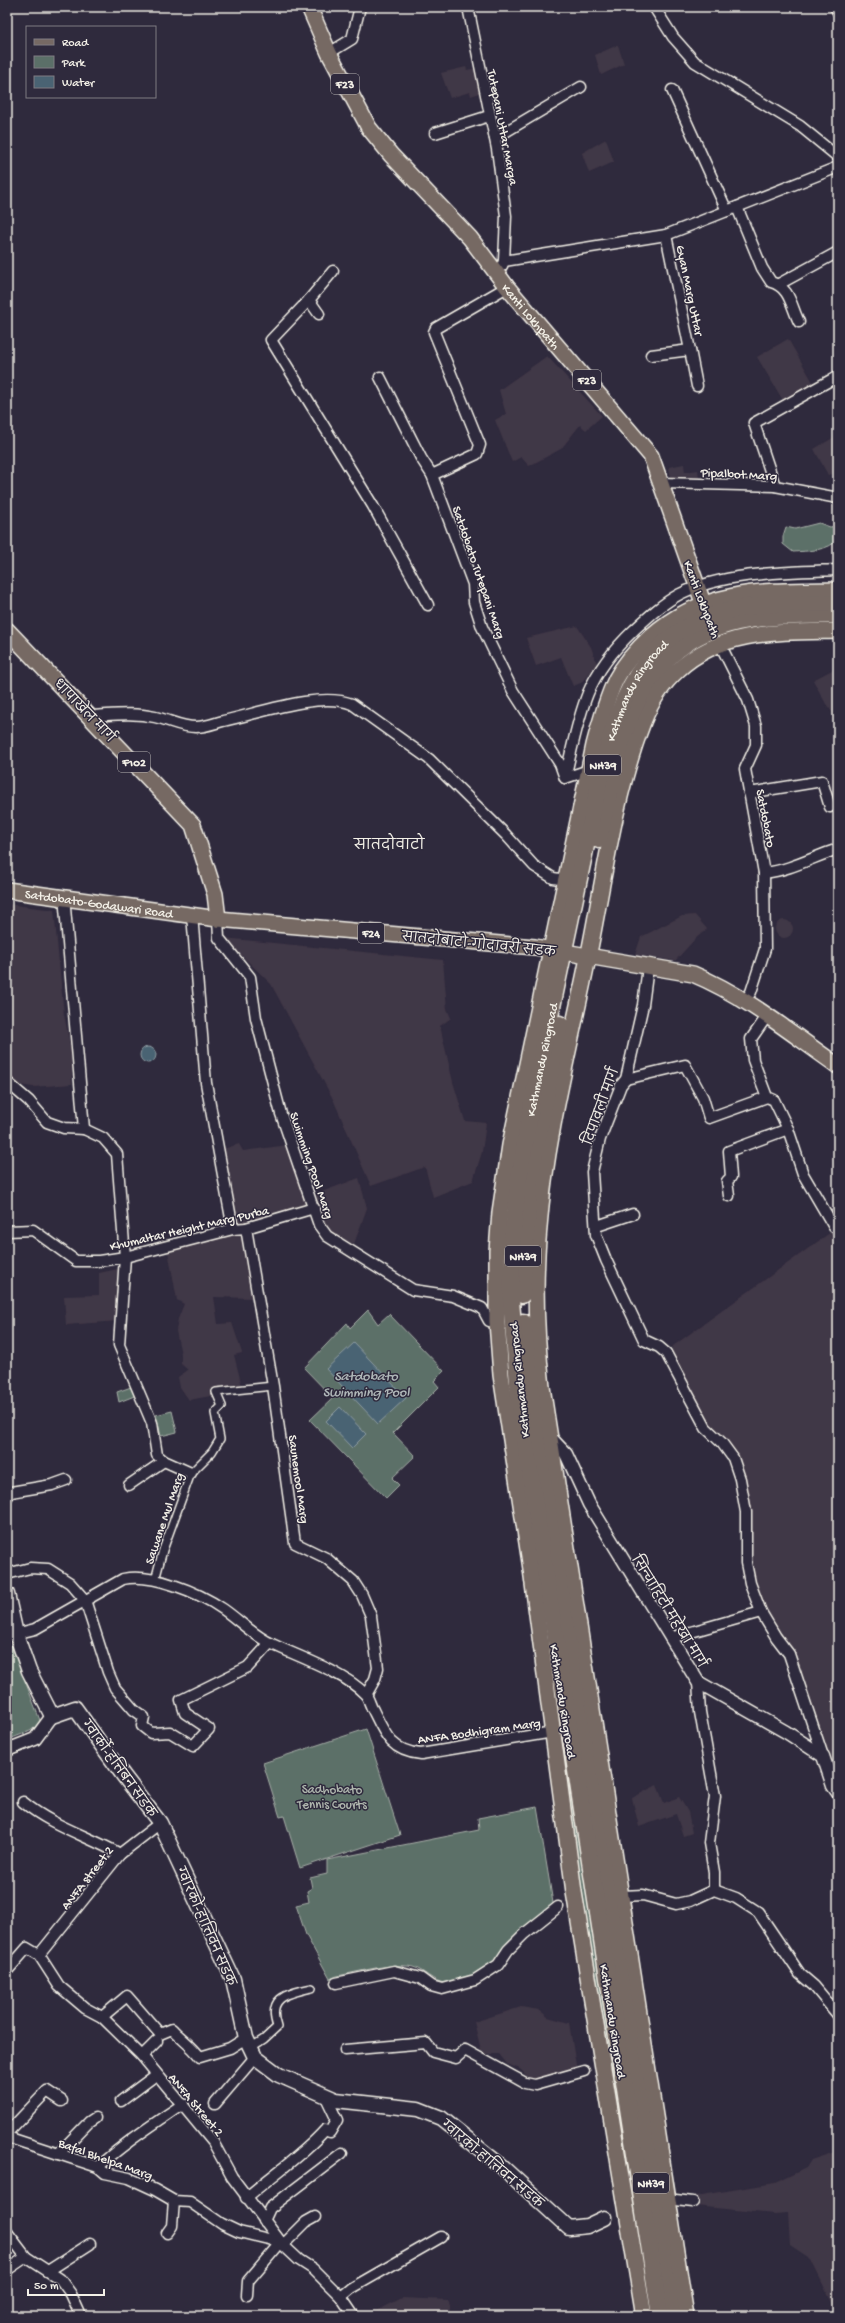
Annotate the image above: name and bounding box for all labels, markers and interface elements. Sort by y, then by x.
legend [26,26,156,98]
text: Road [62,37,89,51]
text: Park [61,57,87,71]
street label: Tutepani Uttar Marga [483,68,520,187]
road number: F23 [331,74,359,94]
text: Water [62,77,96,91]
street label: Gyan Marg Uttar [672,244,706,339]
street label: Kanti Lokhpath [497,281,562,354]
road number: F23 [573,370,601,390]
street label: Pipalbot Marg [699,466,778,485]
street label: Satdobato Tutepani Marg [448,505,507,641]
street label: Kanti Lokhpath [679,559,722,641]
street label: Kathmandu Ringroad [605,637,673,743]
street label: धापाखेल मार्ग [49,674,121,747]
road number: F102 [118,752,150,772]
road number: NH39 [585,755,621,775]
street label: Satdobato [752,788,778,849]
district label: सातदोवाटो [353,833,425,855]
street label: Satdobato-Godawari Road [24,888,175,923]
road number: F24 [358,923,384,943]
street label: सातदोबाटो-गोदावरी सडक [400,924,558,961]
street label: Kathmandu Ringroad [525,1001,563,1118]
street label: दिपावली मार्ग [576,1064,624,1148]
street label: Swimming Pool Marg [285,1111,336,1221]
street label: Khumaltar Height Marg Purba [109,1204,271,1255]
road number: NH39 [505,1246,541,1266]
street label: Kathmandu Ringroad [507,1320,534,1438]
water label: Satdobato Swimming Pool [323,1369,410,1402]
street label: Saunemool Marg [284,1434,311,1525]
street label: Sawane Mul Marg [143,1471,188,1567]
street label: सिन्चाहिटी महेखा मार्ग [627,1550,714,1672]
street label: Kathmandu Ringroad [545,1643,578,1761]
street label: ग्वार्को-हत्तिबन सडक [77,1714,164,1822]
street label: ANFA Bodhigram Marg [417,1716,542,1749]
park label: Sadhobato Tennis Courts [296,1783,368,1813]
street label: ANFA street 2 [59,1843,118,1913]
street label: ग्वारको-हात्तिवन सडक [171,1862,243,1990]
street label: Kathmandu Ringroad [595,1963,628,2081]
street label: ANFA Street 2 [164,2071,226,2141]
street label: ग्वारको-हात्तिवन सडक [437,2114,549,2213]
street label: Bafal Bhelpa Marg [55,2136,154,2184]
road number: NH39 [633,2173,669,2193]
scale bar [28,2271,104,2297]
text: 50 m [34,2280,59,2294]

